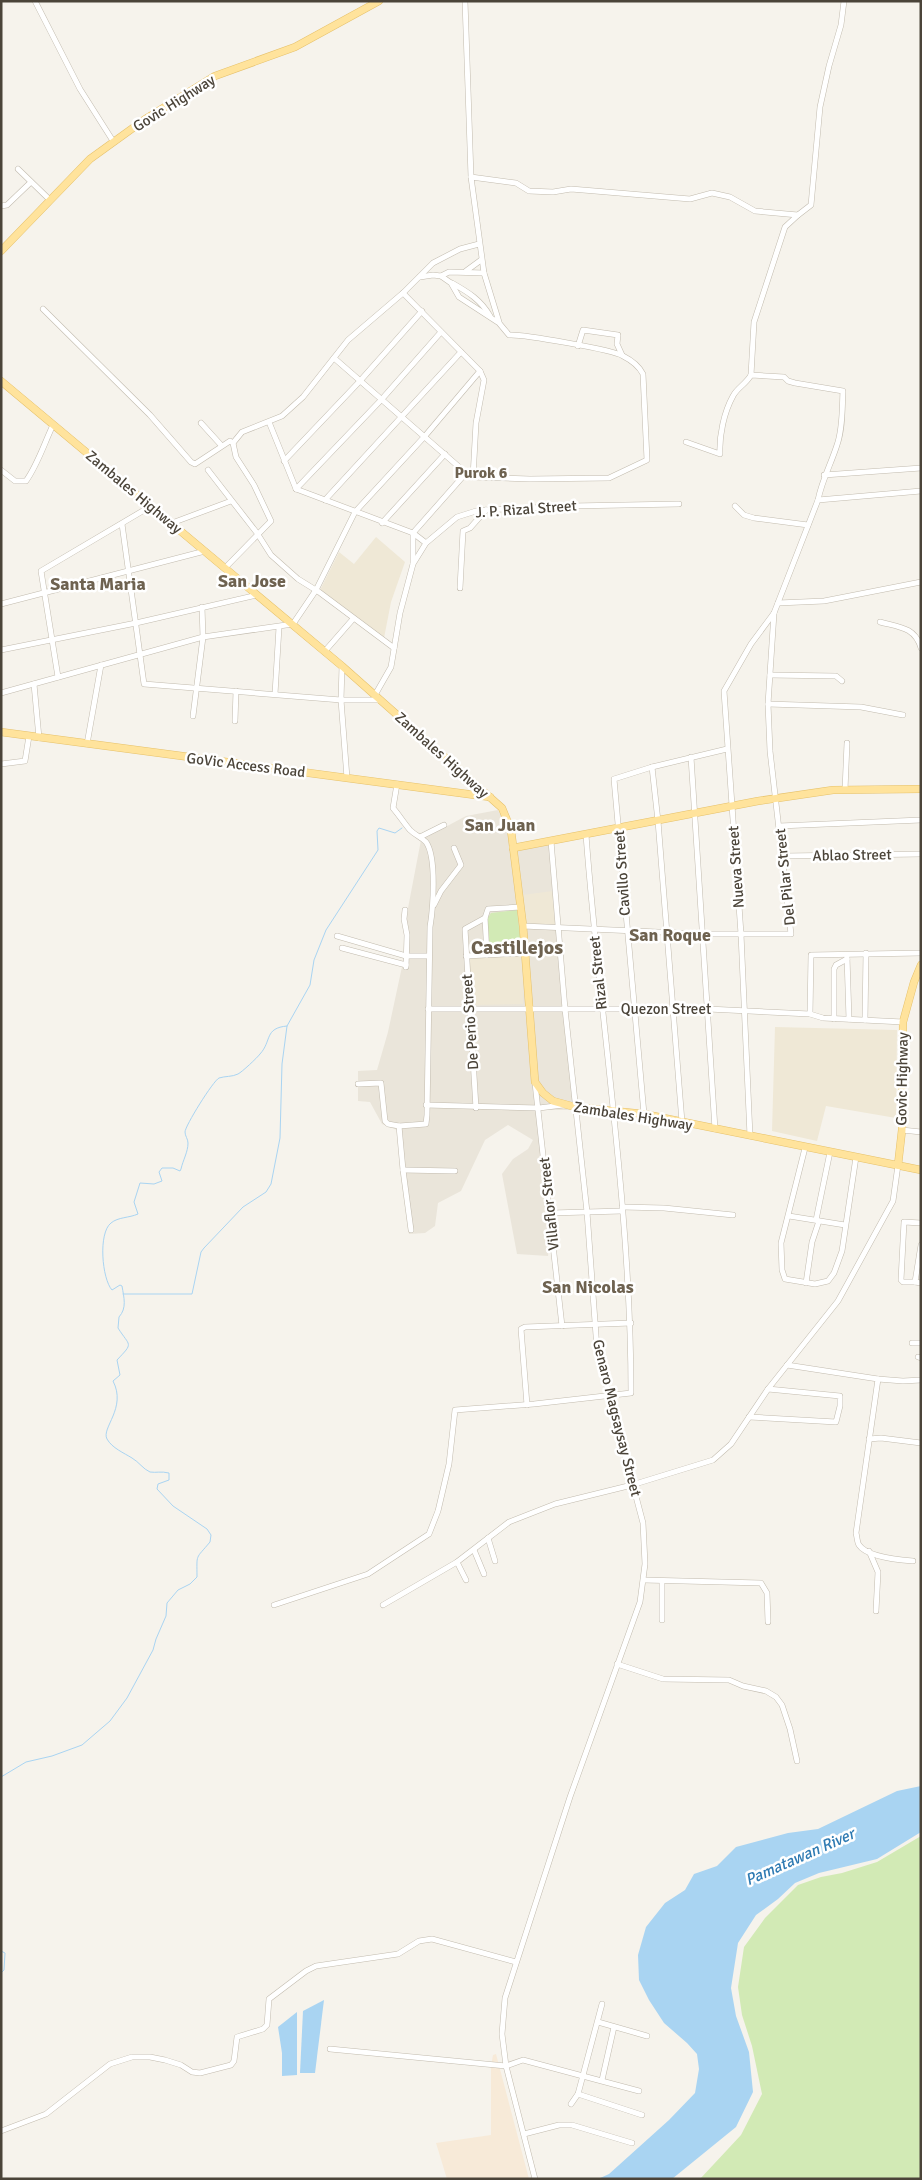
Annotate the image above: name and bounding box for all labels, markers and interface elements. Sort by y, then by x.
street label: Govic Highway [130,71,218,135]
street label: Zambales Highway [82,447,186,537]
district label: Purok 6 [454,463,508,483]
street label: J. P. Rizal Street [475,496,577,522]
district label: San Jose [218,570,286,592]
district label: Santa Maria [50,573,146,595]
street label: Zambales Highway [391,708,493,802]
street label: GoVic Access Road [186,749,306,781]
district label: San Juan [465,814,535,836]
street label: Nueva Street [724,825,748,909]
street label: Del Pilar Street [771,828,799,926]
street label: Cavillo Street [610,830,634,916]
street label: Ablao Street [812,845,892,865]
district label: San Roque [629,924,711,946]
district label: Castillejos [471,935,563,960]
street label: Rizal Street [585,935,611,1011]
street label: De Perio Street [458,973,482,1071]
street label: Quezon Street [621,1000,711,1018]
street label: Govic Highway [892,1032,912,1126]
street label: Zambales Highway [572,1098,694,1134]
street label: Villaflor Street [535,1156,563,1252]
district label: San Nicolas [542,1276,634,1298]
street label: Genaro Magsaysay Street [589,1338,645,1498]
water label: Pamatawan River [742,1823,860,1890]

